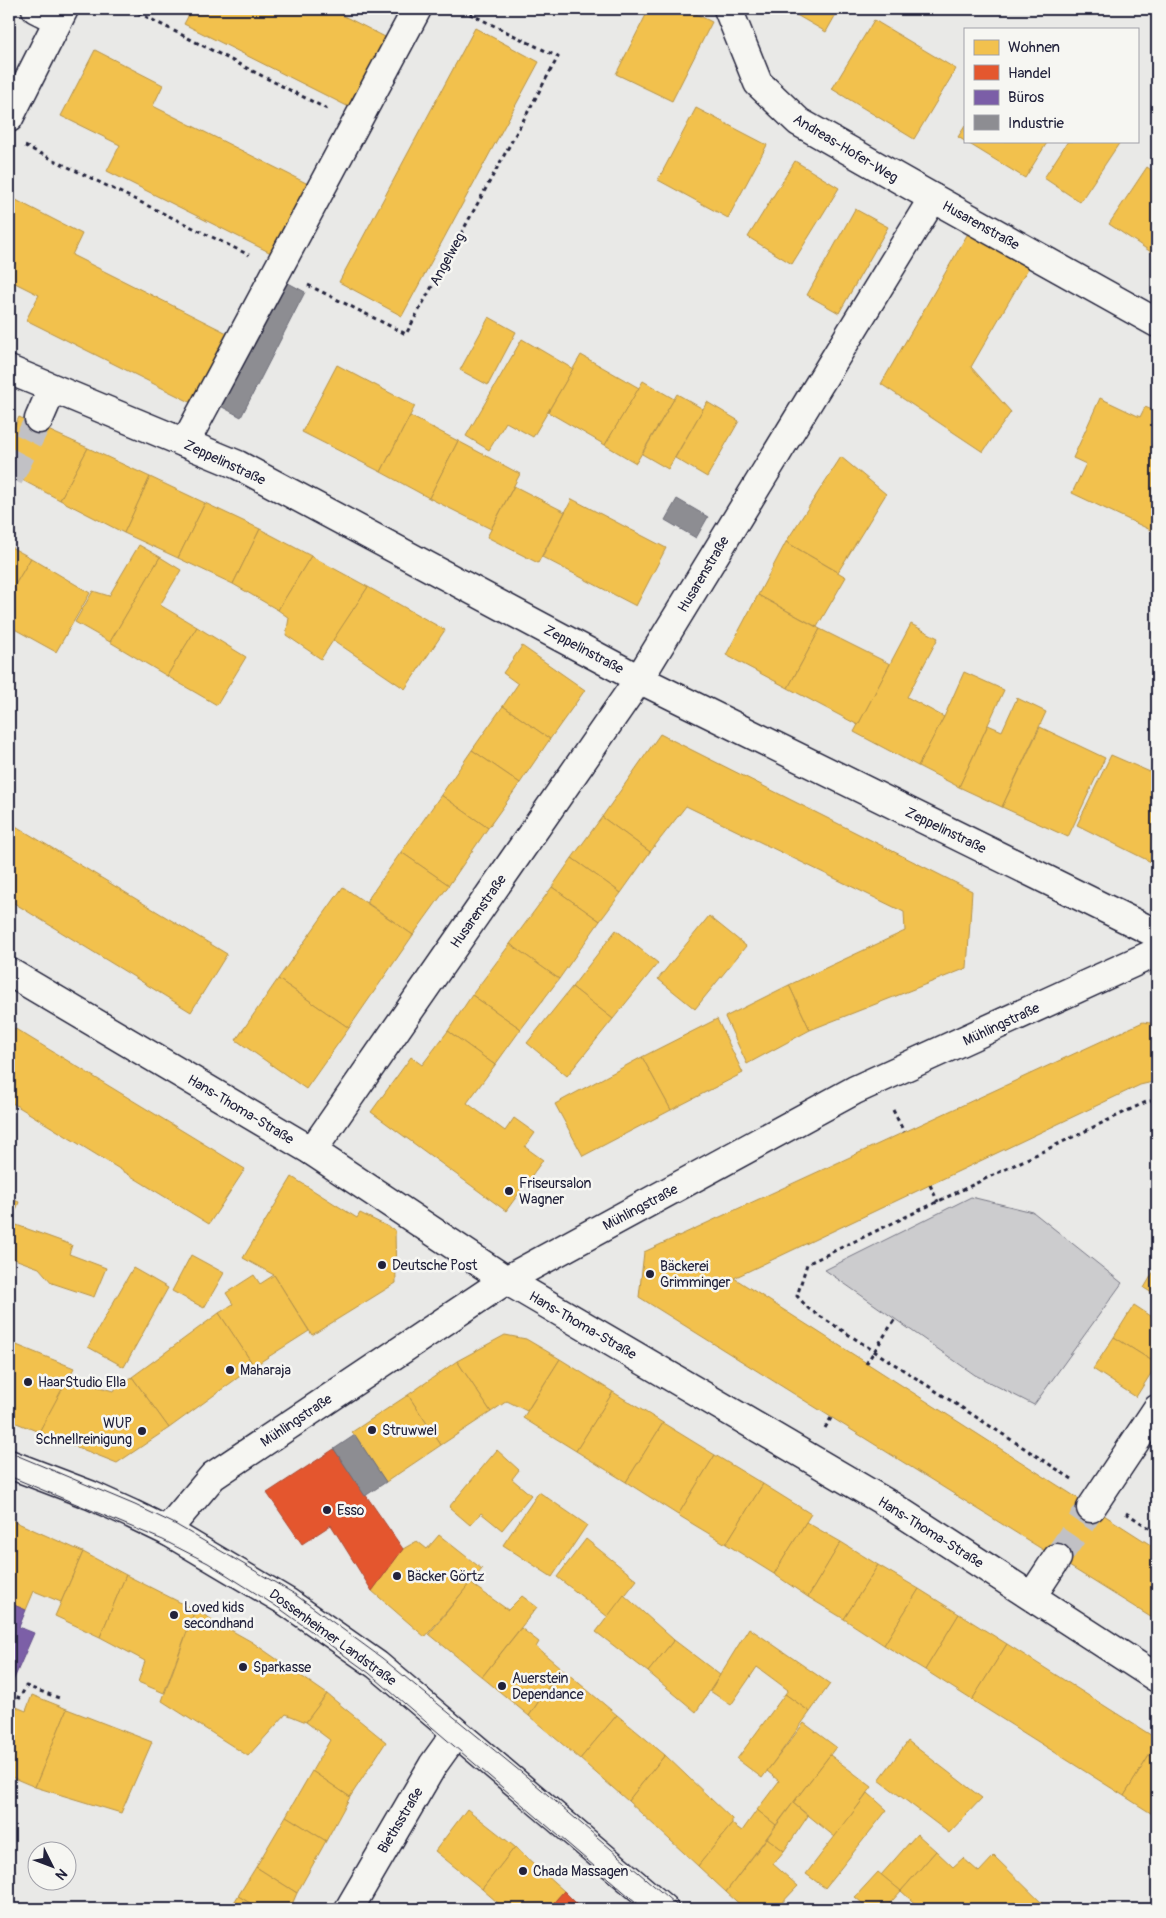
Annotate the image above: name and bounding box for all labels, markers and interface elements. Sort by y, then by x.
legend [964,28,1138,142]
text: Wohnen [1008,38,1060,57]
text: Handel [1008,64,1051,83]
text: Büros [1008,88,1044,107]
street label: Andreas-Hofer-Weg [790,110,901,186]
text: Industrie [1008,114,1064,133]
street label: Husarenstraße [939,197,1022,254]
street label: Angelweg [426,230,469,289]
street label: Zeppelinstraße [181,436,268,489]
street label: Husarenstraße [674,533,733,615]
street label: Zeppelinstraße [541,621,627,678]
street label: Zeppelinstraße [903,804,989,857]
street label: Husarenstraße [447,871,510,951]
street label: Mühlingstraße [960,999,1042,1050]
street label: Hans-Thoma-Straße [184,1071,297,1148]
place label: Friseursalon Wagner [519,1175,592,1208]
street label: Mühlingstraße [600,1181,681,1234]
marker: Friseursalon Wagner [503,1185,515,1197]
place label: Deutsche Post [392,1257,478,1274]
place label: Bäckerei Grimminger [660,1258,731,1291]
marker: Deutsche Post [376,1259,388,1271]
marker: Bäckerei Grimminger [644,1268,656,1280]
street label: Hans-Thoma-Straße [526,1288,639,1363]
place label: Maharaja [240,1362,291,1379]
marker: Maharaja [224,1364,236,1376]
place label: HaarStudio Ella [38,1374,126,1391]
marker: HaarStudio Ella [22,1376,34,1388]
street label: Mühlingstraße [257,1390,335,1451]
place label: WUP Schnellreinigung [35,1415,132,1448]
place label: Struwwel [382,1422,437,1439]
marker: Struwwel [366,1424,378,1436]
marker: WUP Schnellreinigung [136,1425,148,1437]
street label: Hans-Thoma-Straße [875,1493,987,1572]
place label: Esso [337,1502,365,1519]
marker: Esso [321,1504,333,1516]
place label: Bäcker Görtz [407,1568,484,1585]
marker: Bäcker Görtz [391,1570,403,1582]
street label: Dossenheimer Landstraße [266,1586,400,1689]
place label: Loved kids secondhand [184,1599,254,1632]
marker: Loved kids secondhand [168,1609,180,1621]
place label: Sparkasse [253,1659,311,1676]
marker: Sparkasse [237,1661,249,1673]
place label: Auerstein Dependance [512,1670,584,1703]
marker: Auerstein Dependance [496,1680,508,1692]
street label: Biethsstraße [374,1784,427,1856]
north arrow [28,1840,78,1890]
place label: Chada Massagen [533,1863,628,1880]
text: N [52,1865,71,1884]
marker: Chada Massagen [517,1865,529,1877]

